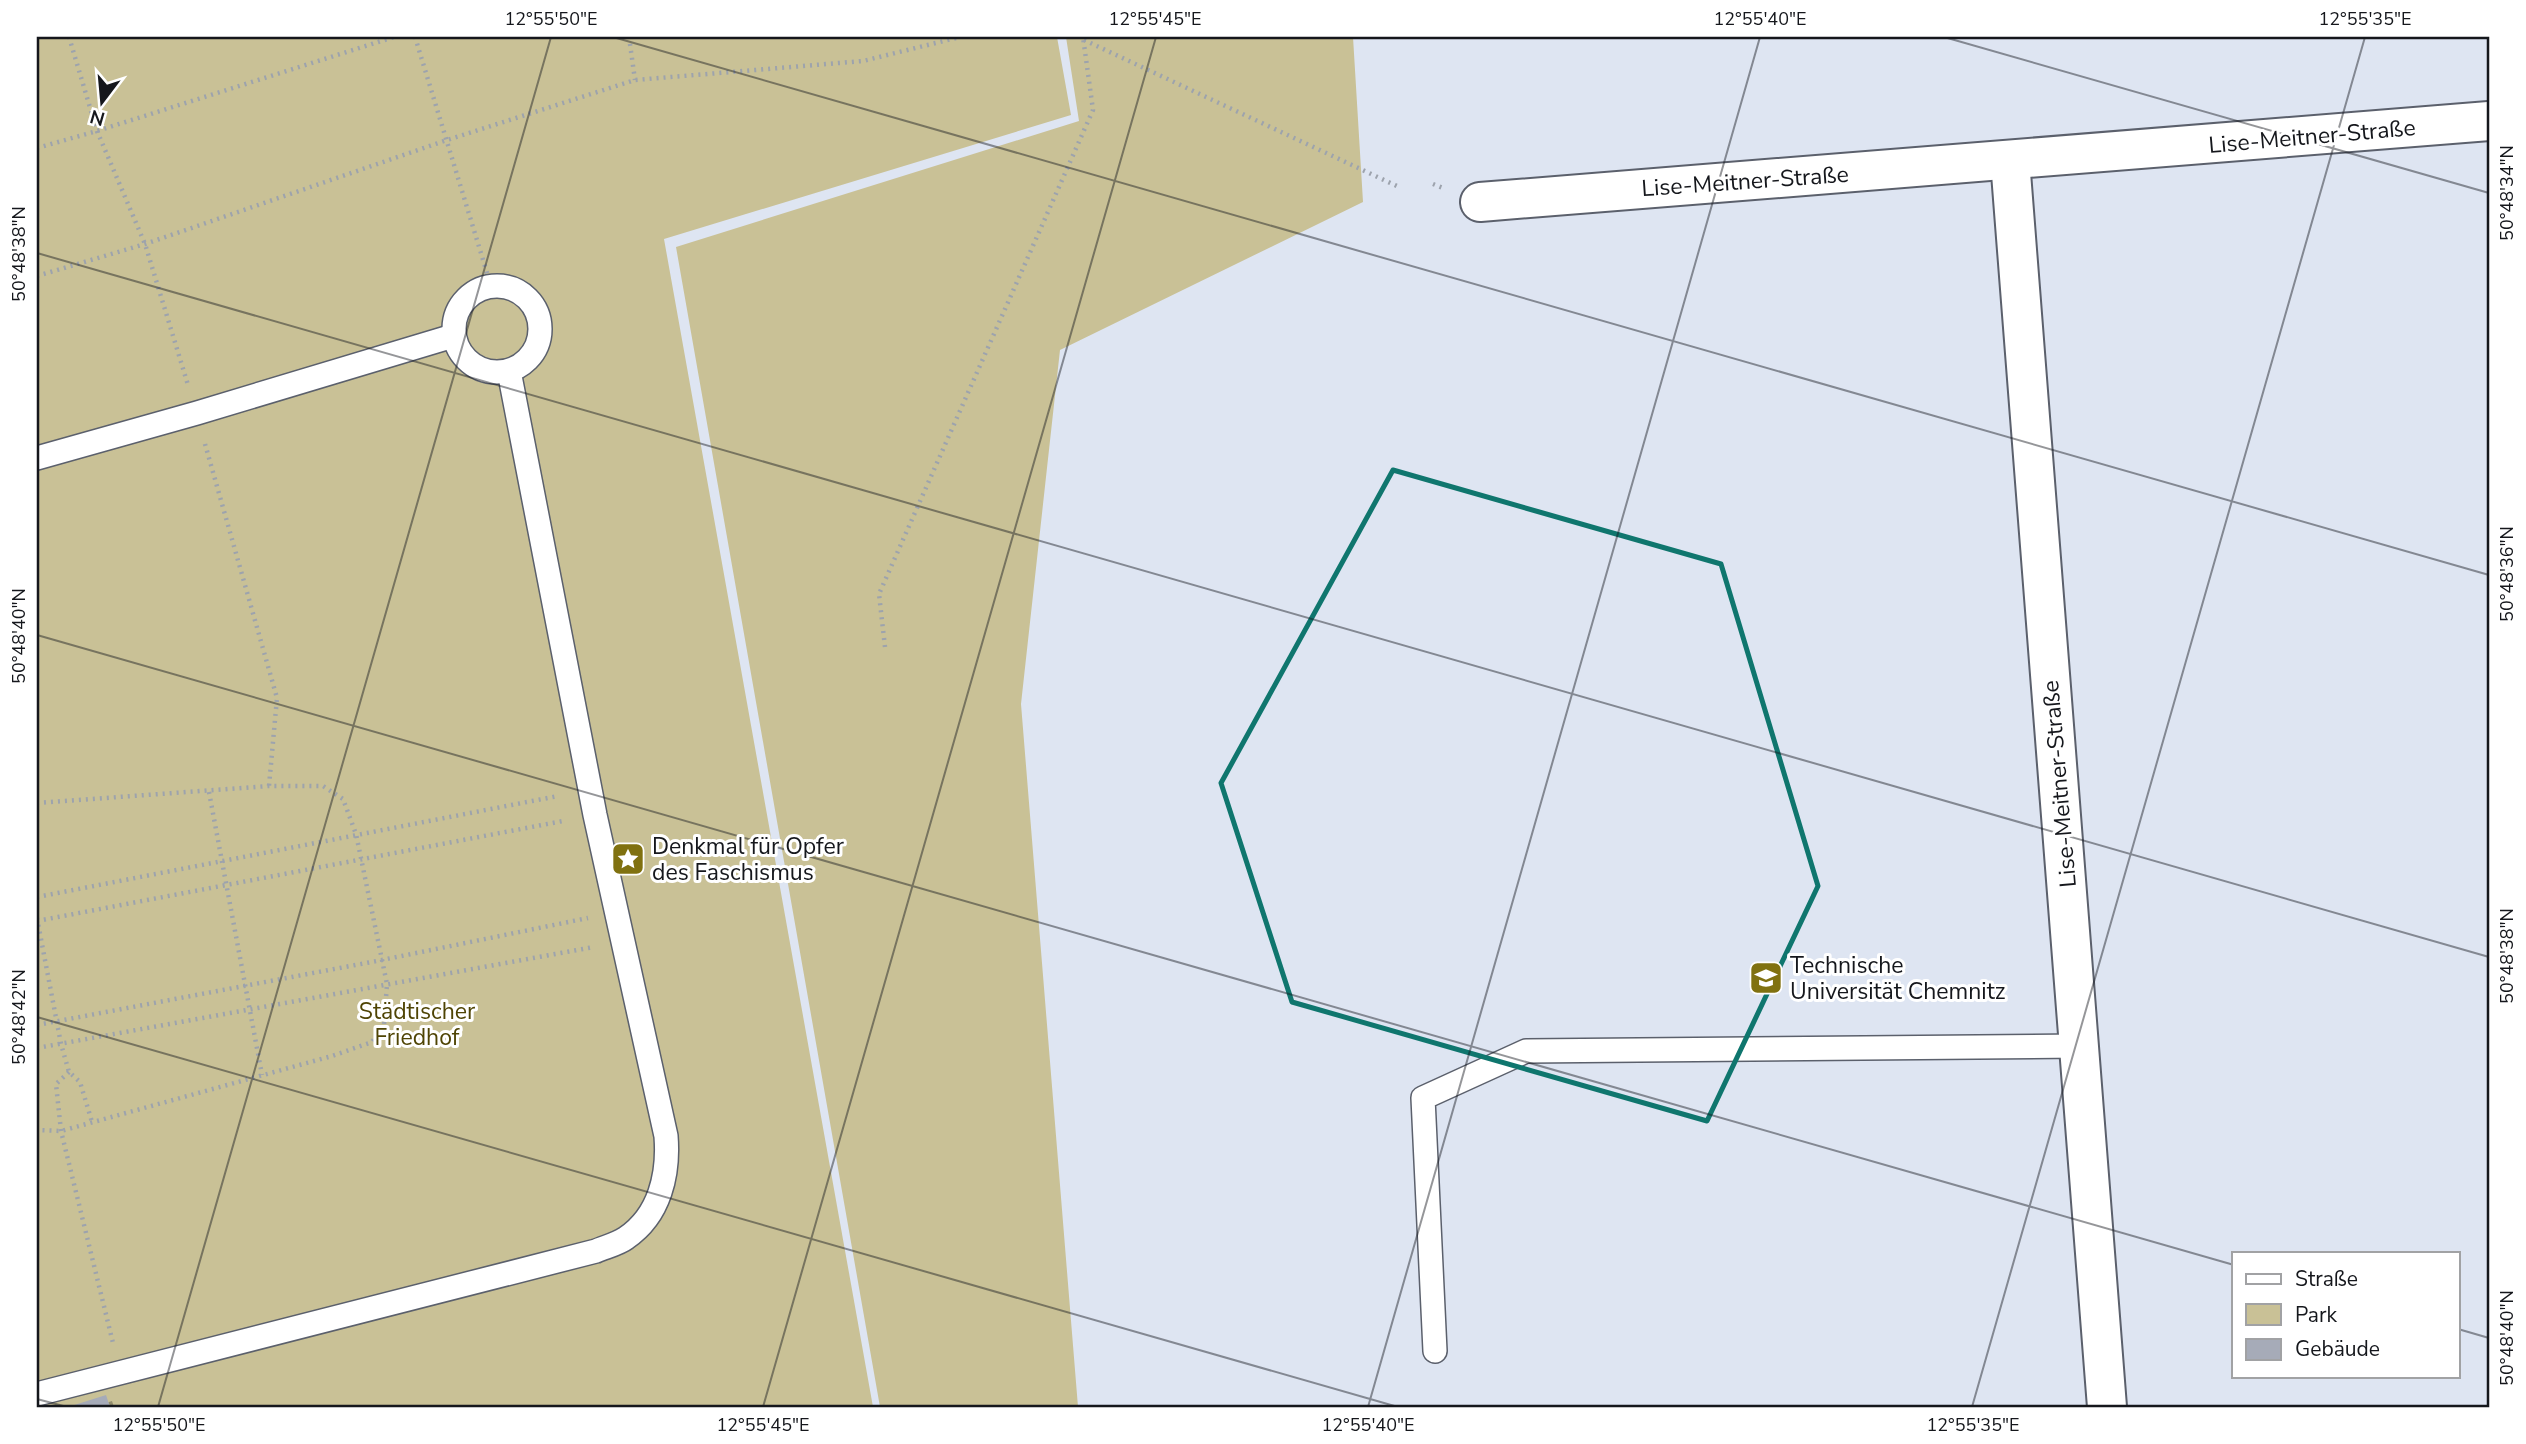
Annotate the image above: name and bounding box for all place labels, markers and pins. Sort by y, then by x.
place label: Denkmal für Opfer des Faschismus [652,831,845,888]
place icon: Denkmal für Opfer des Faschismus [609,840,647,878]
place label: Technische Universität Chemnitz [1790,950,2005,1007]
school or university icon: Technische Universität Chemnitz [1747,959,1785,997]

